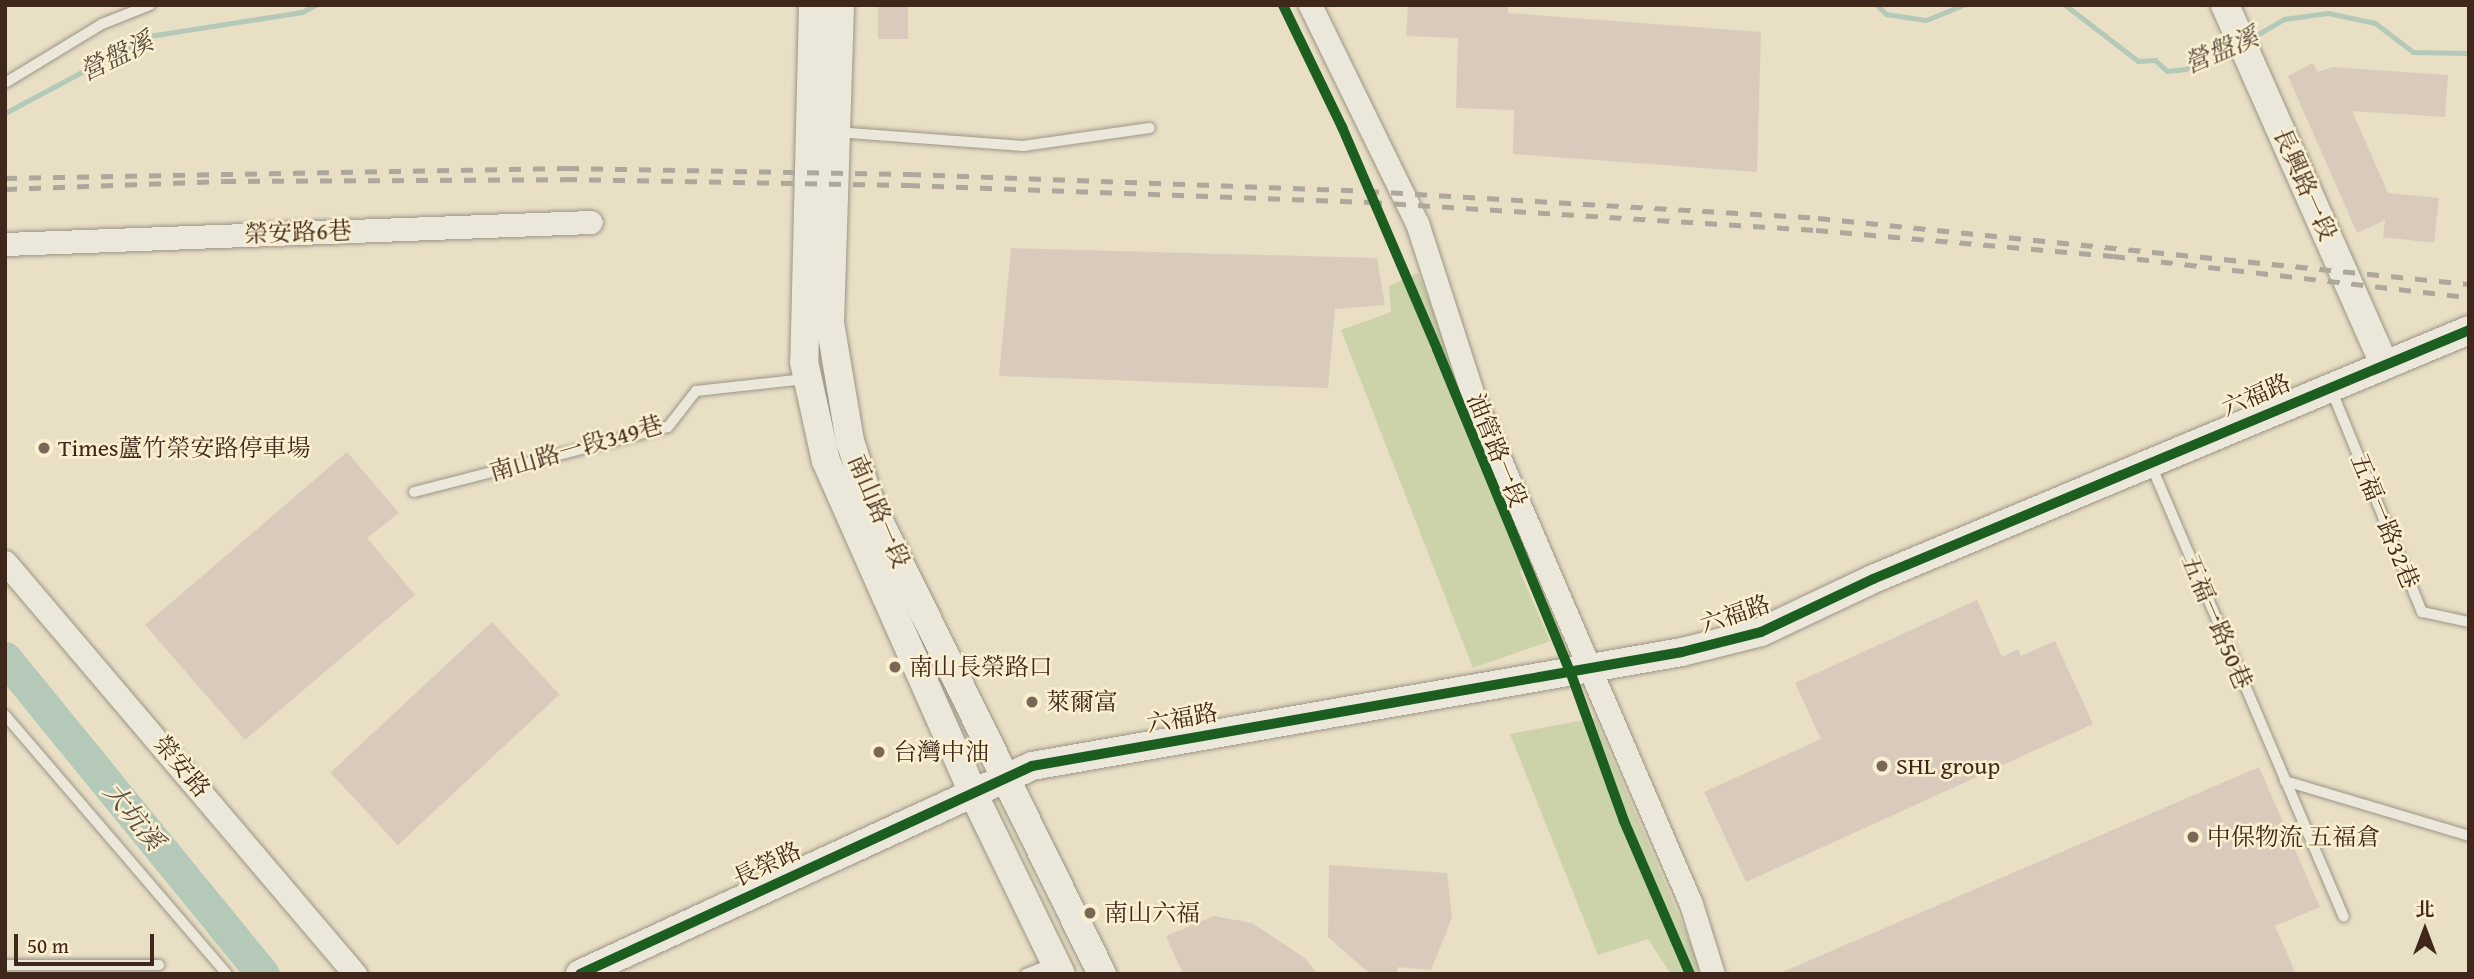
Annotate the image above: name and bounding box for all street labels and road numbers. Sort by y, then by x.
street label: 長興路一段 [2267,123,2343,245]
street label: 榮安路6巷 [244,216,352,248]
street label: 六福路 [2217,368,2295,422]
street label: 油管路一段 [1461,389,1533,511]
street label: 南山路一段349巷 [486,410,666,486]
street label: 五福一路32巷 [2345,449,2425,593]
street label: 南山路一段 [842,450,916,572]
street label: 五福一路50巷 [2176,551,2258,693]
street label: 六福路 [1696,589,1774,639]
street label: 六福路 [1144,698,1220,738]
street label: 榮安路 [148,729,216,803]
street label: 長榮路 [728,836,806,892]

